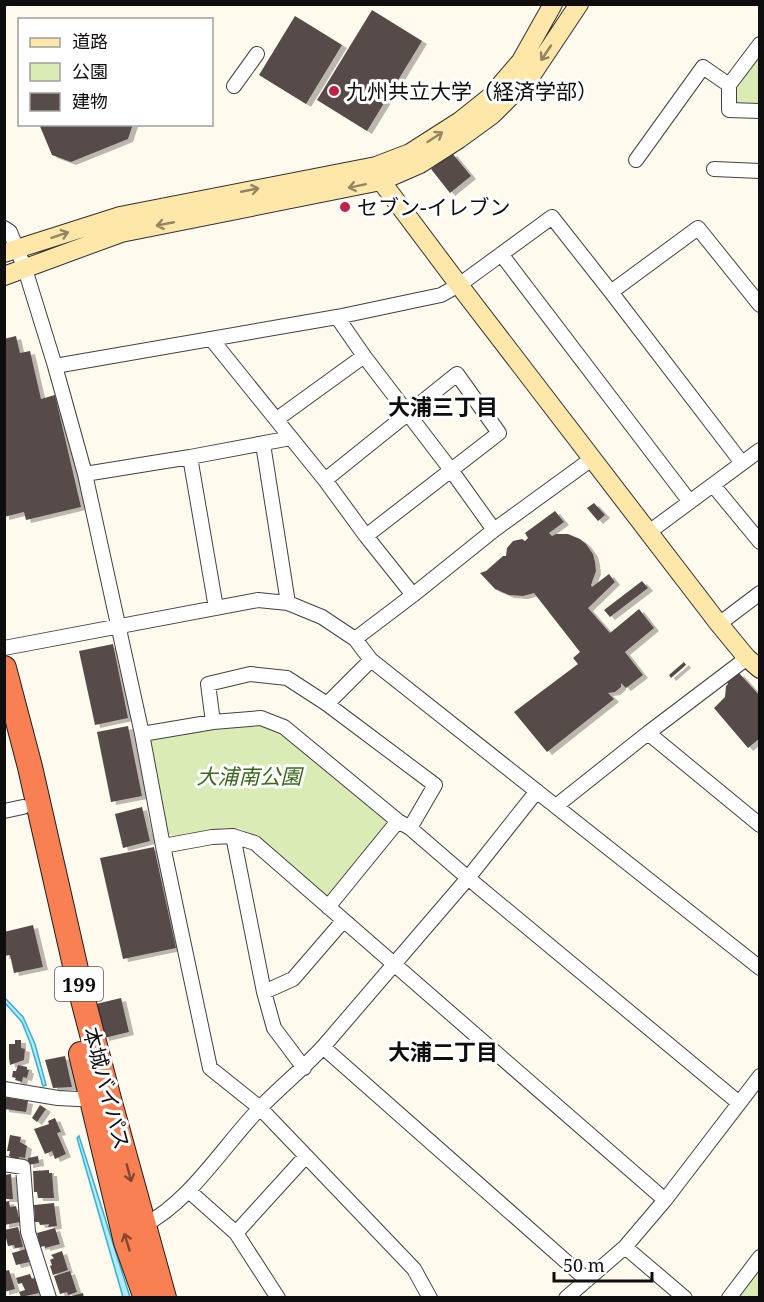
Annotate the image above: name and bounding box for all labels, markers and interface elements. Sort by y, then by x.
legend [18,18,213,126]
text: 道路 [72,29,108,53]
one-way arrow [540,44,552,61]
text: 公園 [72,59,108,83]
place label: 九州共立大学（経済学部） [346,77,598,105]
marker: 九州共立大学（経済学部） [327,84,341,98]
text: 建物 [72,89,108,113]
one-way arrow [426,130,443,142]
one-way arrow [347,180,366,192]
one-way arrow [239,185,259,196]
place label: セブン-イレブン [357,193,511,221]
marker: セブン-イレブン [338,200,352,214]
one-way arrow [156,219,176,230]
one-way arrow [50,229,69,240]
district label: 大浦三丁目 [388,391,498,421]
park label: 大浦南公園 [197,762,304,790]
road number: 199 [55,967,103,1001]
street label: 本城バイパス [77,1024,137,1152]
district label: 大浦二丁目 [388,1036,498,1066]
one-way arrow [124,1163,136,1182]
one-way arrow [121,1233,132,1252]
scale bar [554,1245,652,1283]
text: 50 m [563,1253,605,1277]

